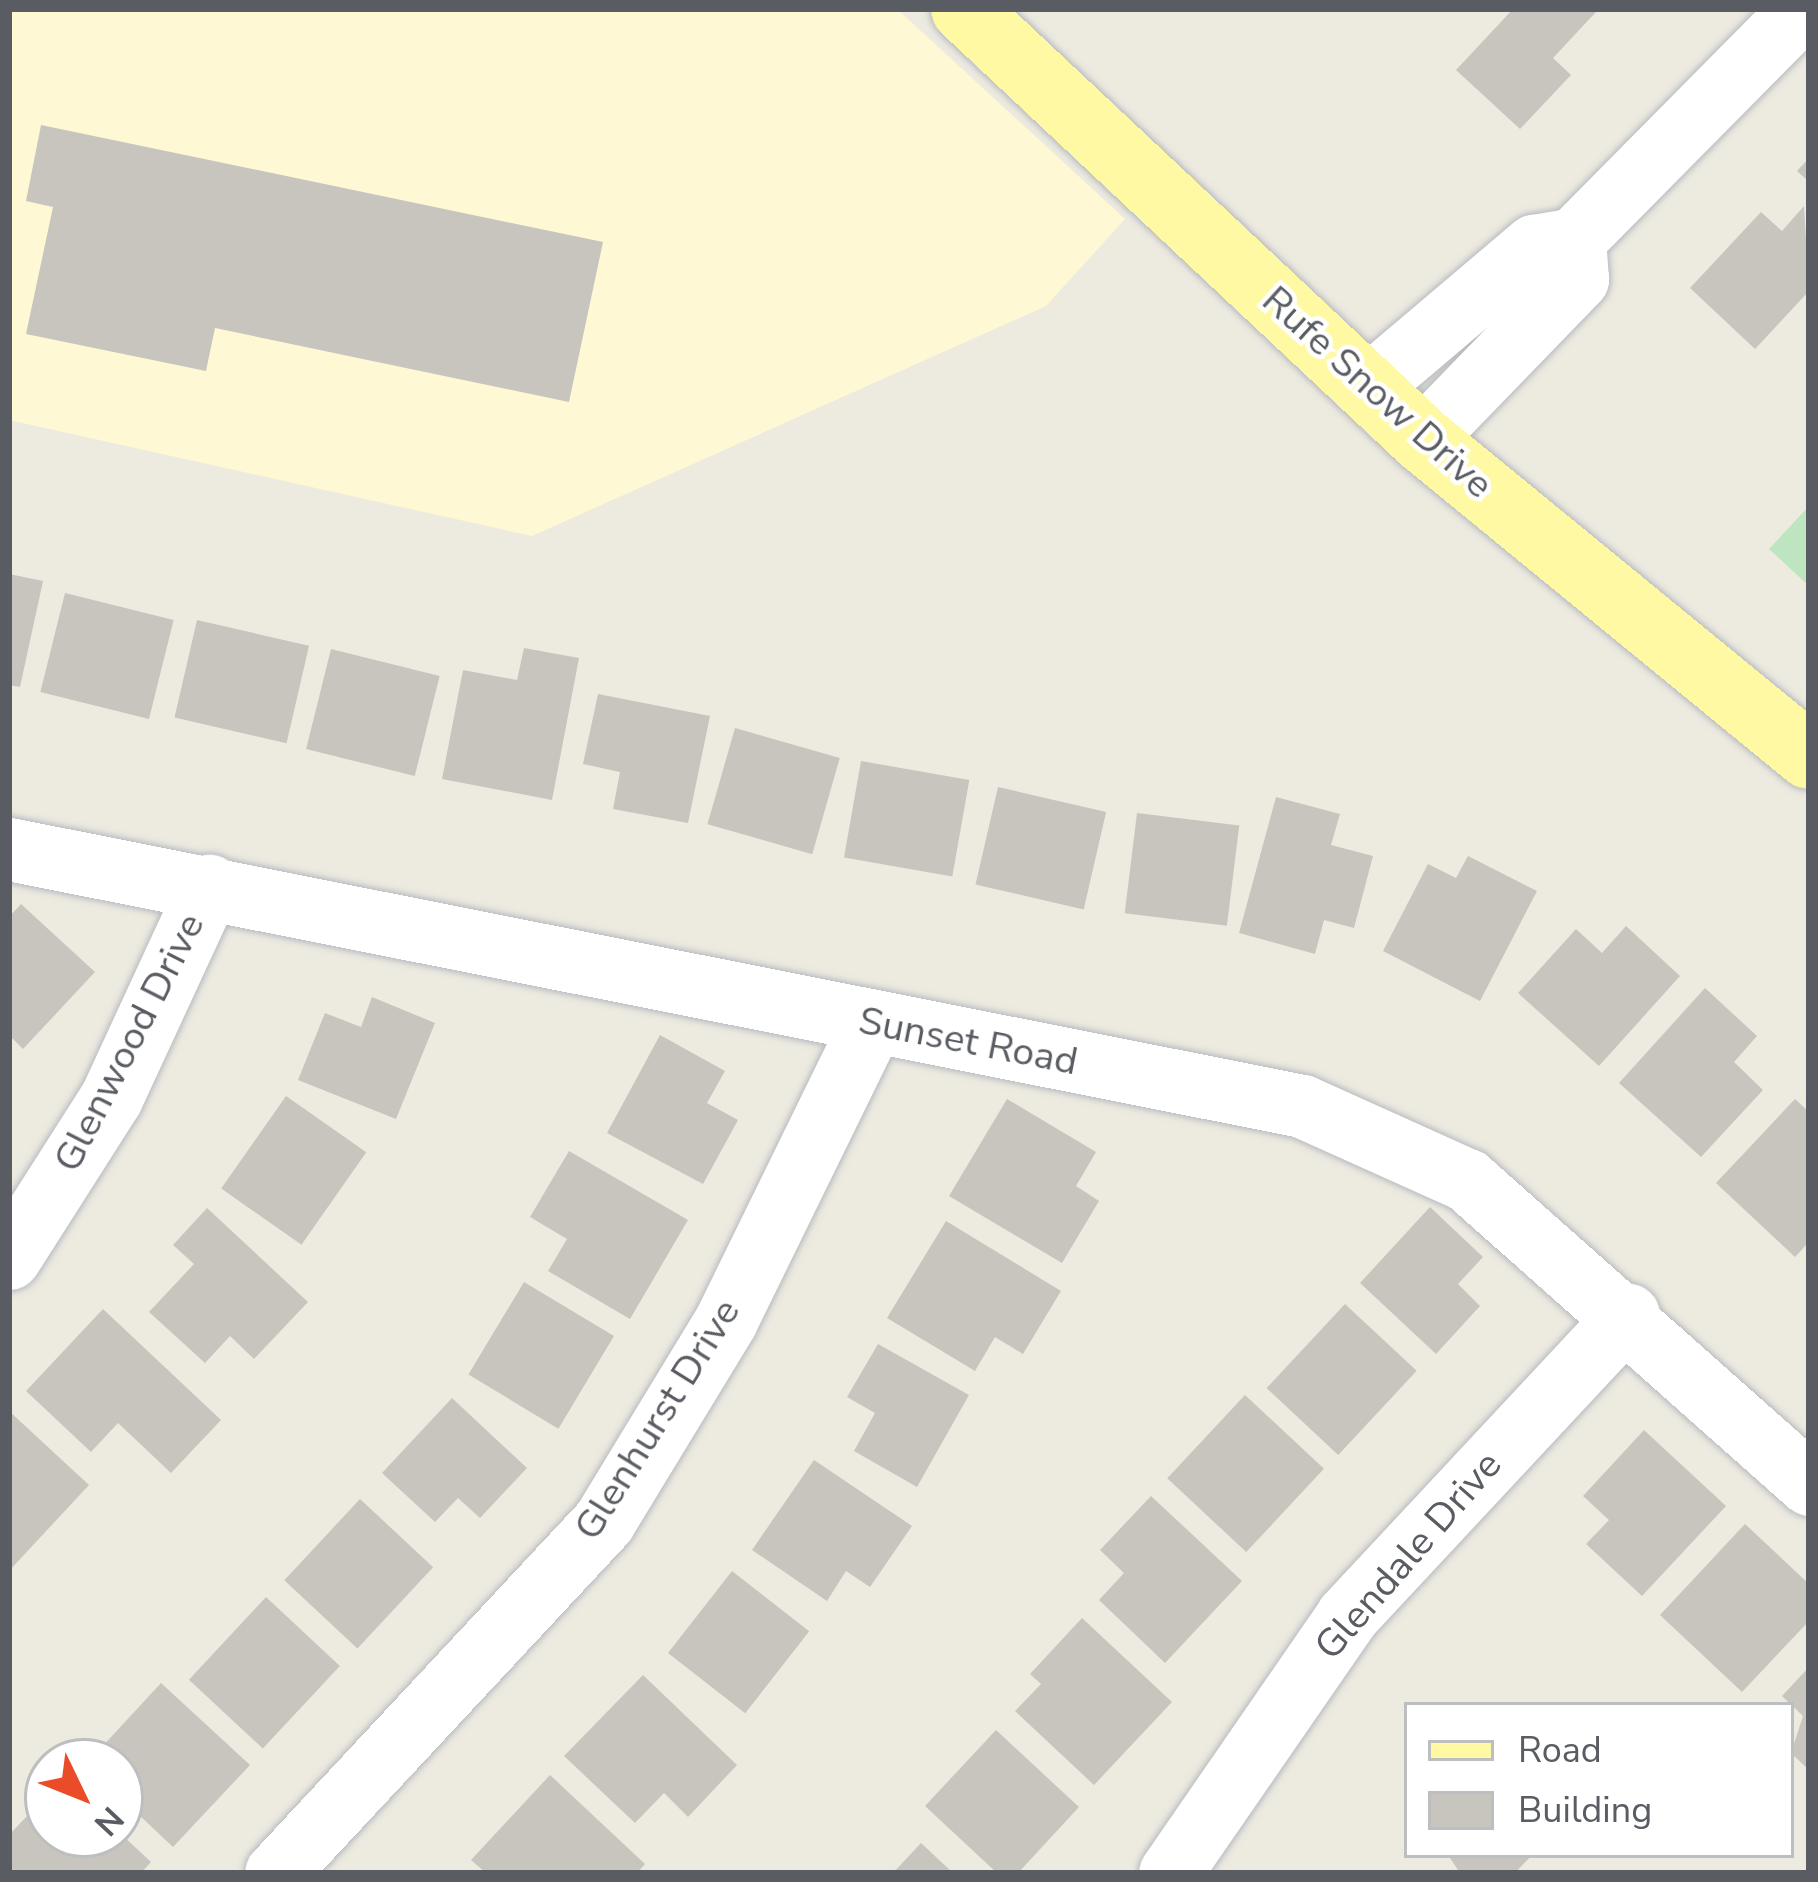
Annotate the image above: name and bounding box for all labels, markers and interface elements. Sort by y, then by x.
street label: Rufe Snow Drive [1252,277,1502,509]
street label: Glenwood Drive [45,906,215,1180]
street label: Sunset Road [855,998,1081,1086]
street label: Glenhurst Drive [565,1291,751,1549]
street label: Glendale Drive [1306,1442,1512,1670]
legend [1404,1702,1794,1858]
text: Road [1518,1726,1602,1775]
north arrow [24,1738,144,1858]
text: Building [1518,1786,1652,1835]
text: N [84,1796,133,1845]

